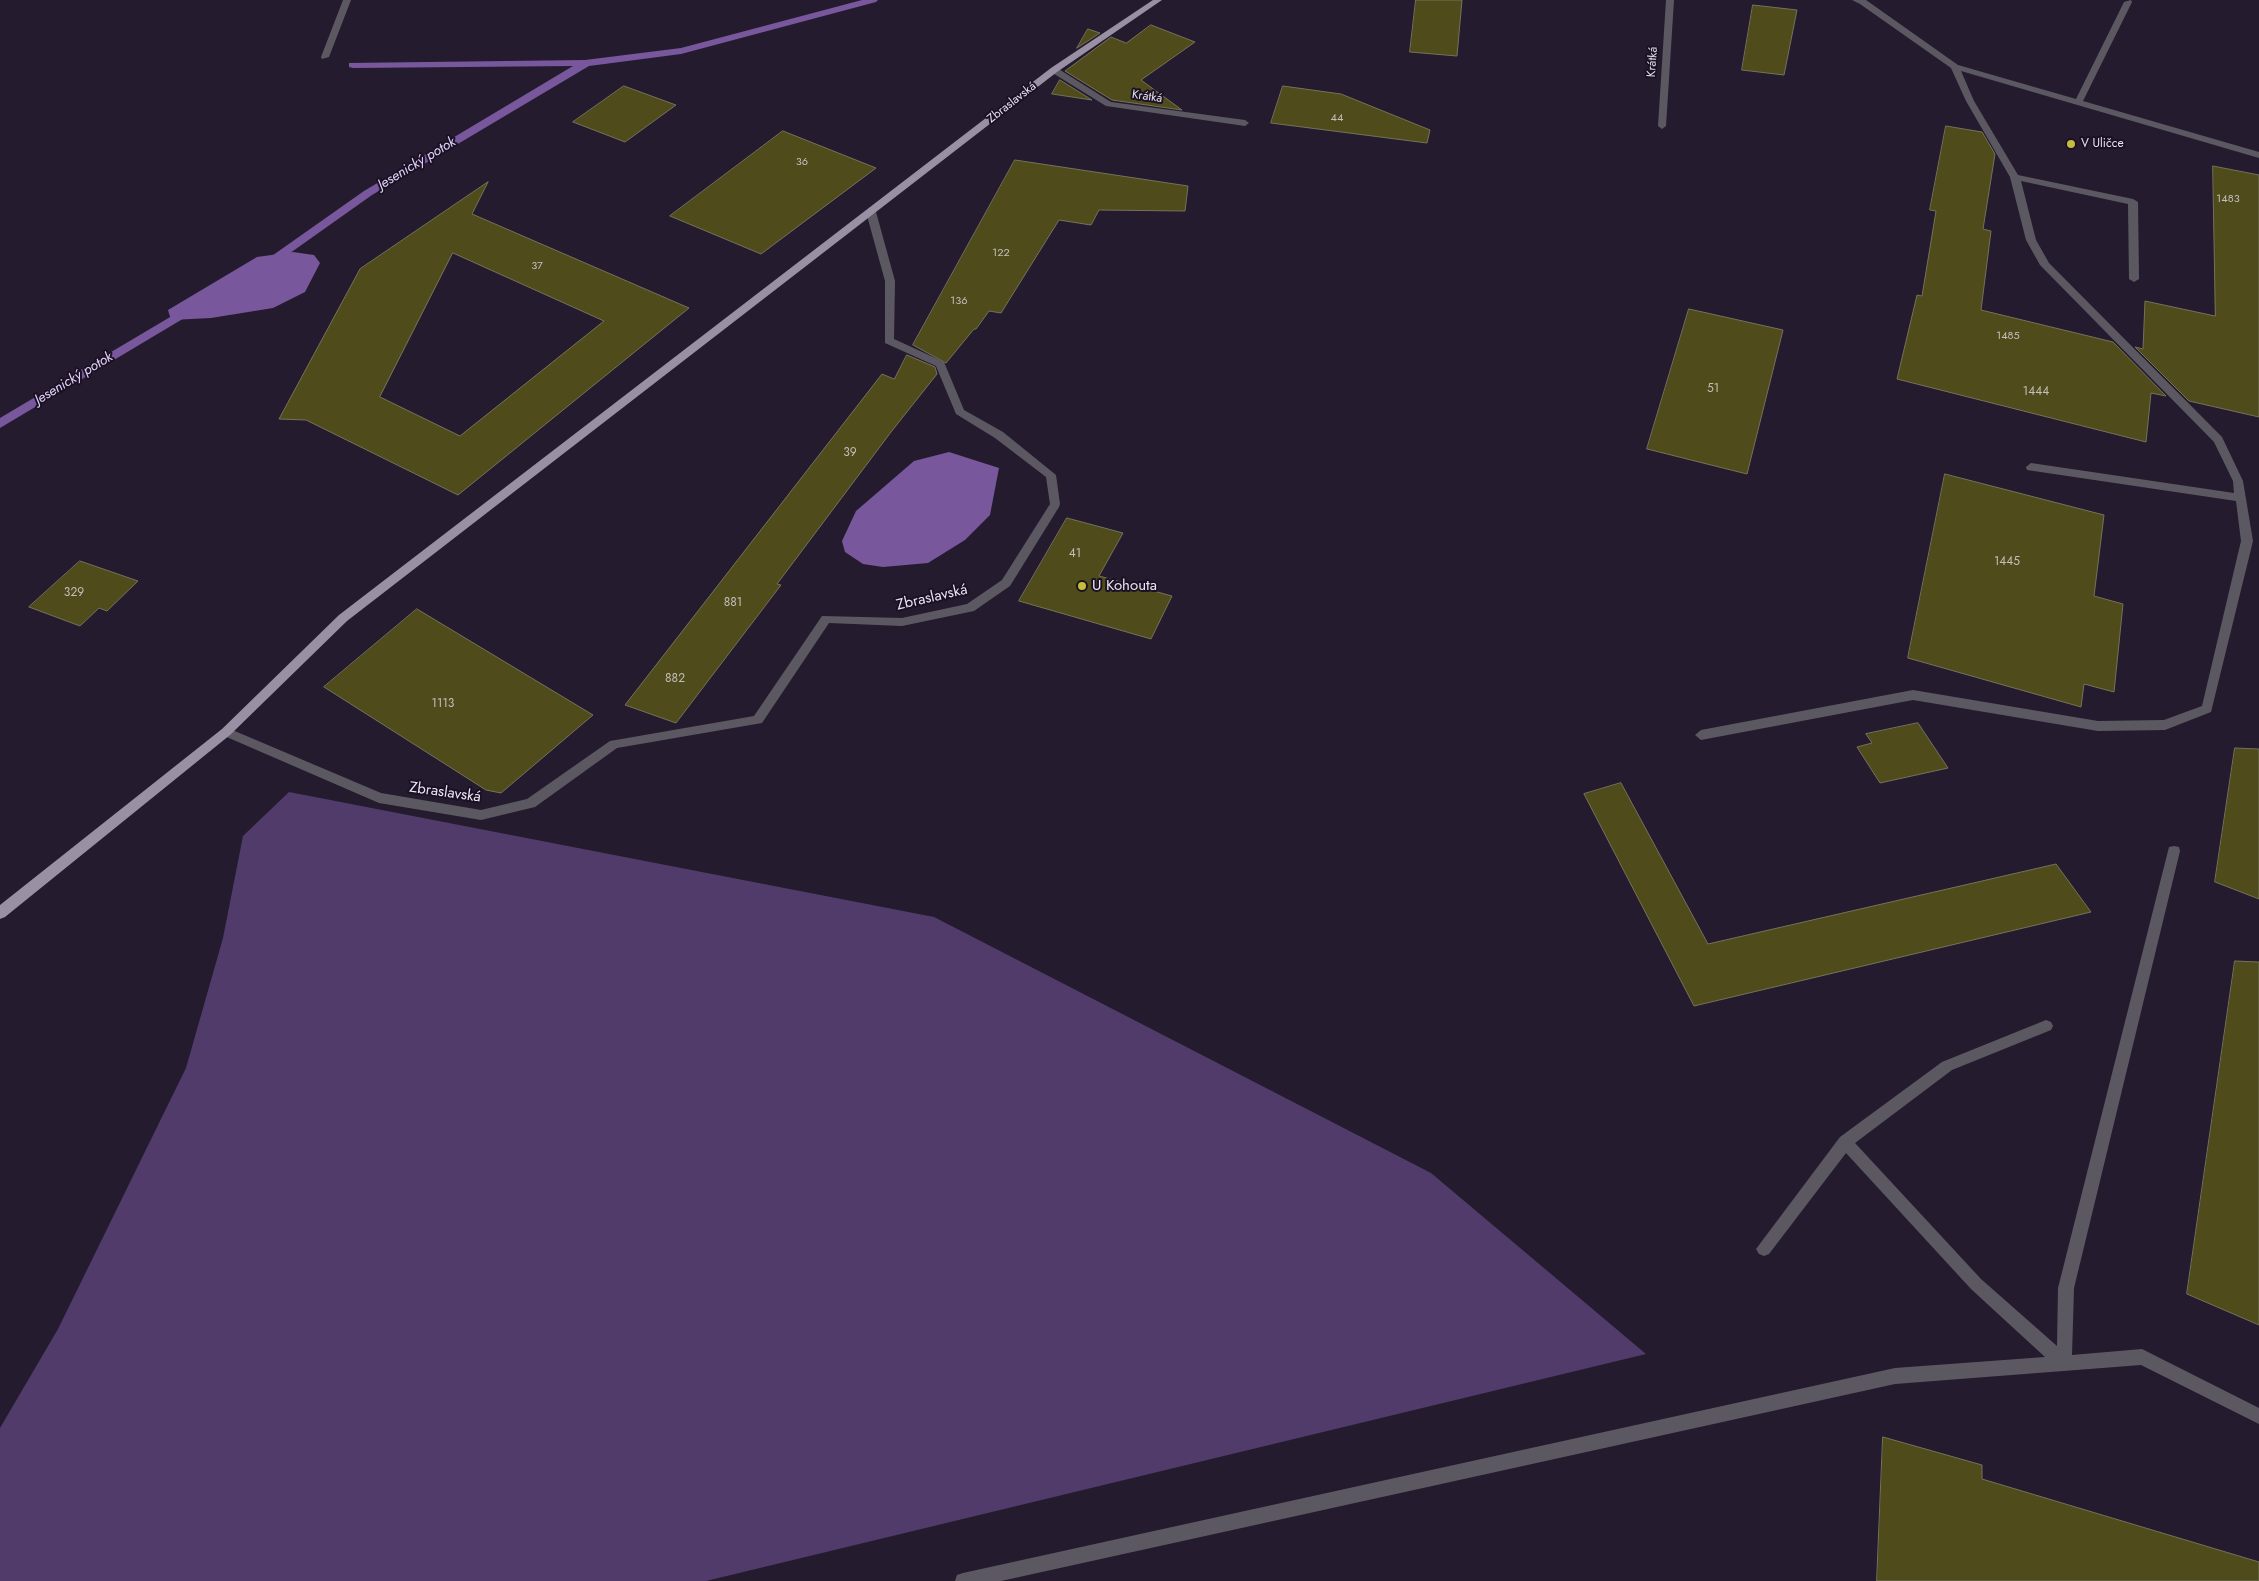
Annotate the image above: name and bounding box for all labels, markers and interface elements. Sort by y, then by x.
street label: Krátká [1645,46,1661,78]
street label: Zbraslavská [985,80,1039,126]
street label: Krátká [1131,88,1163,106]
house number: 44 [1331,111,1343,125]
water label: Jesenický potok [375,134,459,194]
place label: V Uličce [2081,137,2124,151]
marker: V Uličce [2065,138,2077,150]
house number: 36 [796,155,808,169]
house number: 1483 [2216,192,2240,206]
house number: 122 [992,246,1010,260]
house number: 37 [531,259,543,273]
house number: 136 [950,294,968,308]
house number: 1485 [1996,329,2020,343]
water label: Jesenický potok [32,349,116,409]
house number: 51 [1707,382,1719,396]
house number: 1444 [2023,385,2049,399]
house number: 39 [843,446,857,460]
house number: 41 [1069,547,1081,561]
house number: 1445 [1994,555,2020,569]
place label: U Kohouta [1092,577,1157,595]
marker: U Kohouta [1076,580,1088,592]
street label: Zbraslavská [895,581,969,615]
house number: 329 [64,586,84,600]
house number: 881 [724,596,742,610]
house number: 882 [665,672,685,686]
house number: 1113 [432,697,454,711]
street label: Zbraslavská [408,779,482,807]

